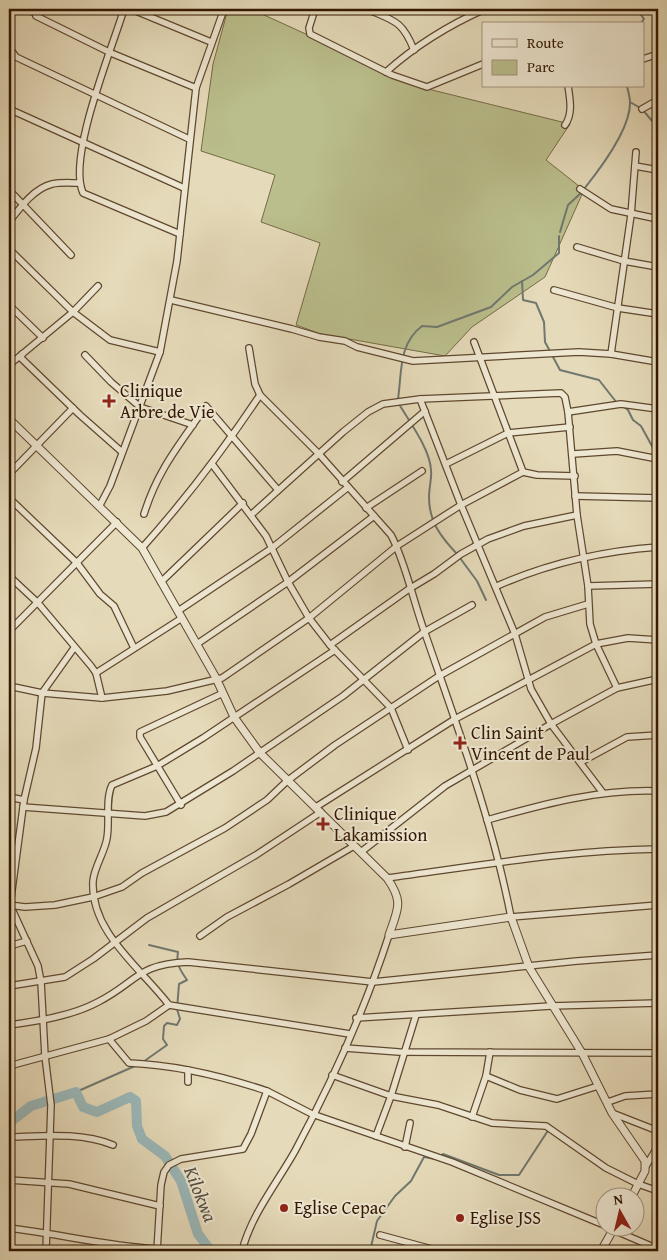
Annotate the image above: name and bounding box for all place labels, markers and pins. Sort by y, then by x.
place label: Clinique Arbre de Vie [120,377,215,425]
marker: Clinique Arbre de Vie [102,394,116,408]
place label: Clin Saint Vincent de Paul [471,719,590,767]
marker: Clin Saint Vincent de Paul [453,736,467,750]
place label: Clinique Lakamission [334,800,427,848]
marker: Clinique Lakamission [316,817,330,831]
place label: Eglise Cepac [294,1194,386,1221]
marker: Eglise Cepac [278,1202,290,1214]
place label: Eglise JSS [470,1204,541,1231]
marker: Eglise JSS [454,1212,466,1224]

